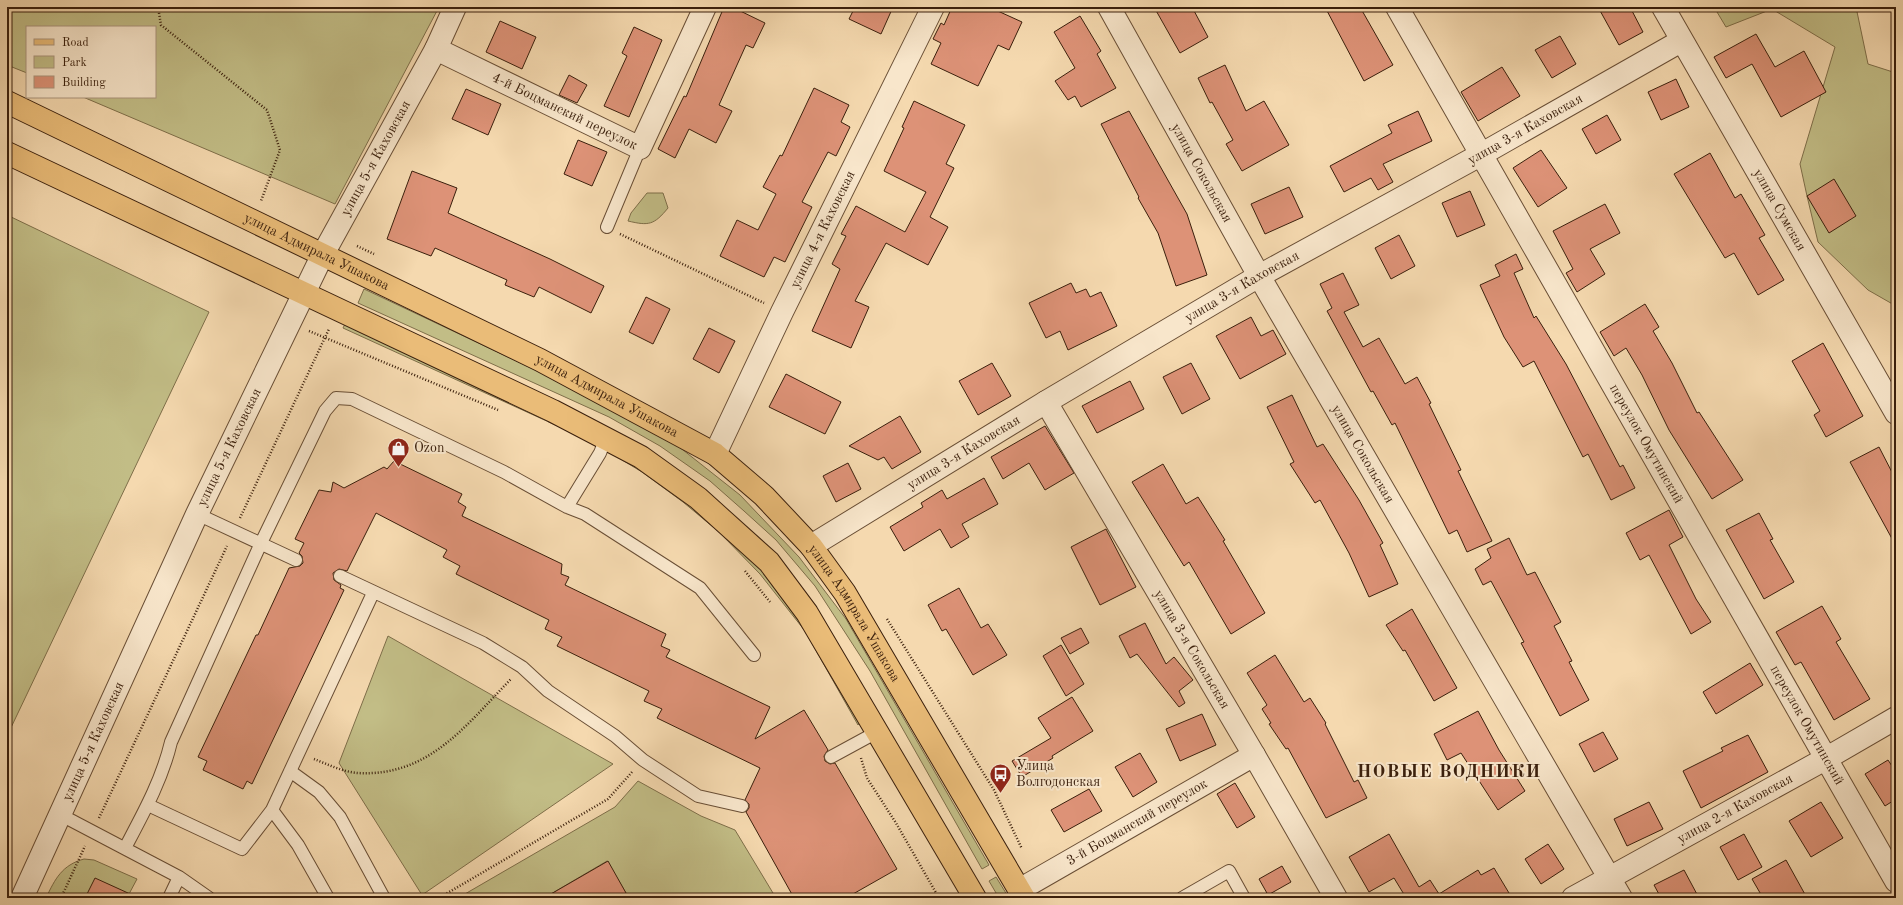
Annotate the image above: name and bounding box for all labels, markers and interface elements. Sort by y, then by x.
legend [26,26,156,98]
text: Road [62,37,89,49]
text: Park [62,57,87,69]
street label: 4-й Боцманский переулок [490,70,640,153]
text: Building [62,77,106,89]
street label: улица 3-я Каховская [1465,91,1585,167]
street label: улица 5-я Каховская [338,98,413,219]
street label: улица Сокольская [1168,121,1235,225]
street label: улица Сумская [1751,167,1808,253]
street label: улица 4-я Каховская [788,168,858,291]
street label: улица Адмирала Ушакова [242,211,392,293]
street label: улица 3-я Каховская [1182,248,1302,325]
street label: улица Адмирала Ушакова [533,352,681,440]
street label: переулок Омутинский [1607,382,1686,506]
street label: улица 5-я Каховская [195,386,264,509]
street label: улица Сокольская [1329,403,1397,506]
street label: улица 3-я Каховская [905,413,1022,492]
shop icon: Ozon [385,435,411,468]
place label: Ozon [414,441,445,455]
street label: улица Адмирала Ушакова [805,542,903,685]
street label: улица 3-я Сокольская [1151,587,1232,711]
street label: переулок Омутинский [1768,663,1847,787]
street label: улица 5-я Каховская [60,680,127,803]
place label: Улица Волгодонская [1016,759,1100,789]
bus stop icon: Улица Волгодонская [988,761,1014,794]
district label: НОВЫЕ ВОДНИКИ [1357,763,1541,781]
street label: улица 2-я Каховская [1675,771,1795,846]
street label: 3-й Боцманский переулок [1064,776,1210,868]

